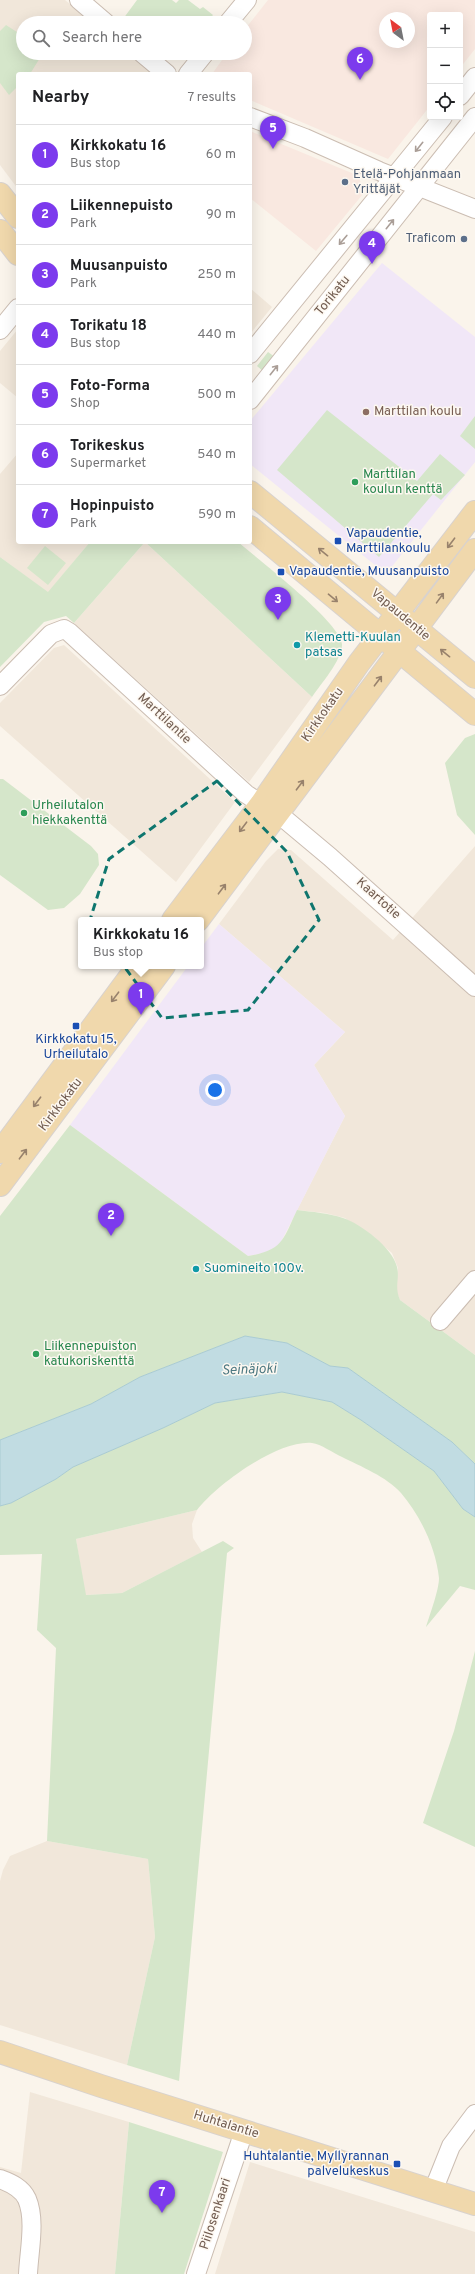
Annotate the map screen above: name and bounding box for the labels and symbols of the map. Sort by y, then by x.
north arrow [379,12,415,48]
pin: 6 [347,47,373,80]
pin: 5 [260,116,286,149]
one-way arrow [415,142,424,153]
place label: Etelä-Pohjanmaan Yrittäjät [353,167,461,198]
marker: Etelä-Pohjanmaan Yrittäjät [340,177,350,187]
one-way arrow [386,219,395,230]
pin: 4 [359,231,385,264]
place label: Traficom [405,231,456,247]
one-way arrow [339,234,348,245]
marker: Traficom [459,234,469,244]
street label: Torikatu [312,273,354,319]
one-way arrow [270,364,279,375]
place label: Marttilan koulu [374,404,462,420]
marker: Marttilan koulu [361,407,371,417]
place label: Marttilan koulun kenttä [363,467,442,498]
marker: Marttilan koulun kenttä [350,477,360,487]
place label: Vapaudentie, Marttilankoulu [346,526,431,557]
marker: Vapaudentie, Marttilankoulu [333,536,343,546]
one-way arrow [447,537,456,548]
one-way arrow [318,548,328,557]
place label: Vapaudentie, Muusanpuisto [289,564,449,580]
marker: Vapaudentie, Muusanpuisto [276,567,286,577]
street label: Vapaudentie [367,586,433,644]
pin: 3 [265,587,291,620]
one-way arrow [328,593,338,602]
one-way arrow [436,593,444,604]
place label: Klemetti-Kuulan patsas [305,630,401,661]
marker: Klemetti-Kuulan patsas [292,640,302,650]
one-way arrow [439,648,450,657]
one-way arrow [373,675,382,686]
street label: Kirkkokatu [298,685,348,745]
street label: Marttilantie [134,690,194,748]
one-way arrow [295,779,304,790]
place label: Urheilutalon hiekkakenttä [32,798,107,829]
marker: Urheilutalon hiekkakenttä [19,808,29,818]
one-way arrow [239,822,247,833]
street label: Kaartotie [352,875,404,923]
one-way arrow [217,883,226,894]
pin: 1 [128,982,154,1015]
one-way arrow [111,992,119,1003]
marker: Kirkkokatu 15, Urheilutalo [71,1021,81,1031]
place label: Kirkkokatu 15, Urheilutalo [35,1032,117,1063]
street label: Kirkkokatu [36,1075,86,1135]
your location [205,1080,225,1100]
one-way arrow [33,1096,41,1107]
one-way arrow [19,1149,28,1160]
pin: 2 [98,1203,124,1236]
place label: Suomineito 100v. [204,1261,304,1277]
marker: Suomineito 100v. [191,1264,201,1274]
place label: Liikennepuiston katukoriskenttä [44,1339,137,1370]
marker: Liikennepuiston katukoriskenttä [31,1349,41,1359]
water label: Seinäjoki [221,1360,278,1379]
street label: Huhtalantie [191,2107,261,2143]
place label: Huhtalantie, Myllyrannan palvelukeskus [243,2149,389,2180]
marker: Huhtalantie, Myllyrannan palvelukeskus [392,2159,402,2169]
street label: Piilosenkaari [197,2176,235,2252]
pin: 7 [149,2180,175,2213]

